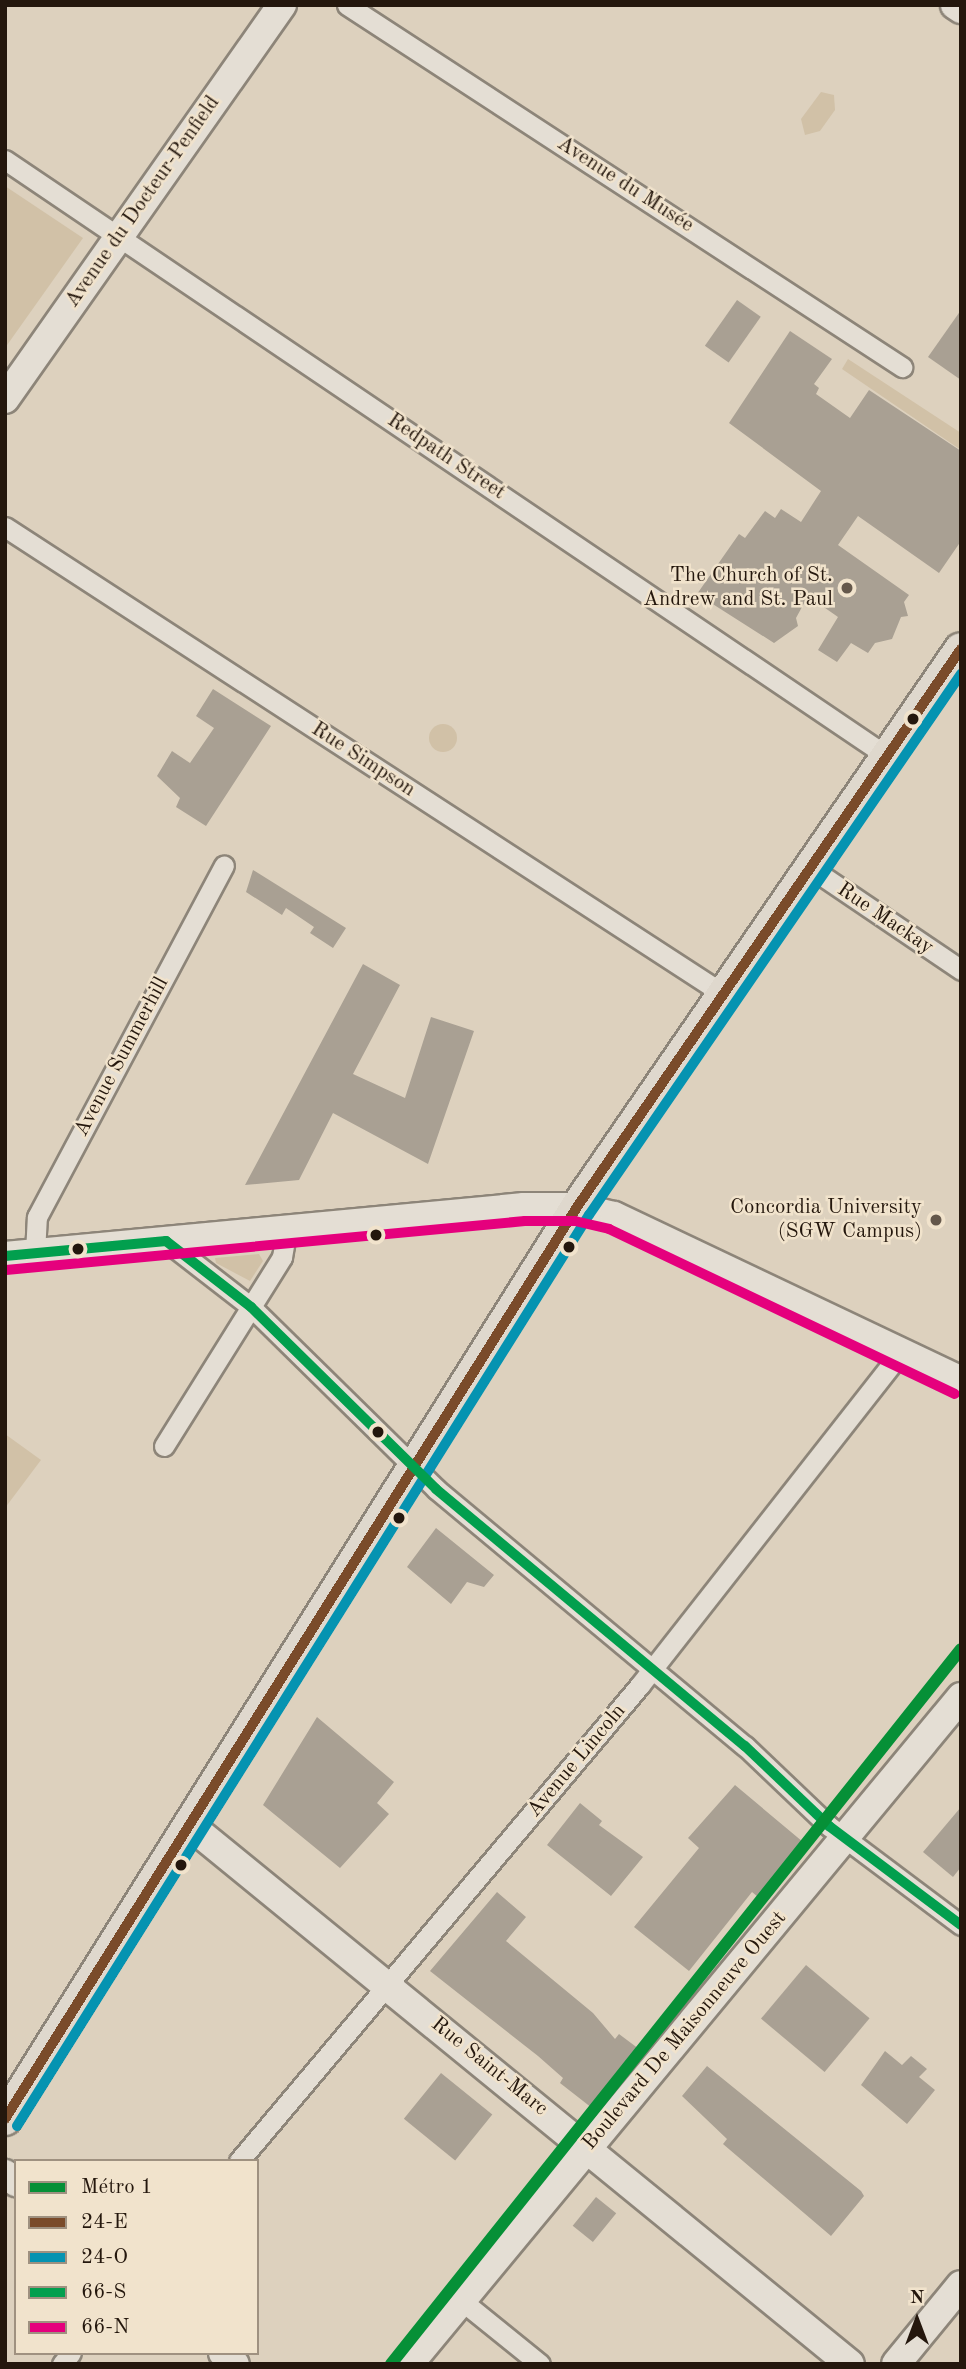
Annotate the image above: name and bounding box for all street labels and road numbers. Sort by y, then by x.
street label: Avenue du Docteur-Penfield [60,91,226,313]
street label: Avenue du Musée [552,131,698,239]
street label: Redpath Street [382,408,510,506]
street label: Rue Simpson [306,717,420,803]
street label: Rue Mackay [832,878,938,960]
street label: Avenue Summerhill [69,973,175,1141]
street label: Avenue Lincoln [522,1699,632,1823]
street label: Boulevard De Maisonneuve Ouest [578,1906,792,2156]
street label: Rue Saint-Marc [425,2012,553,2122]

